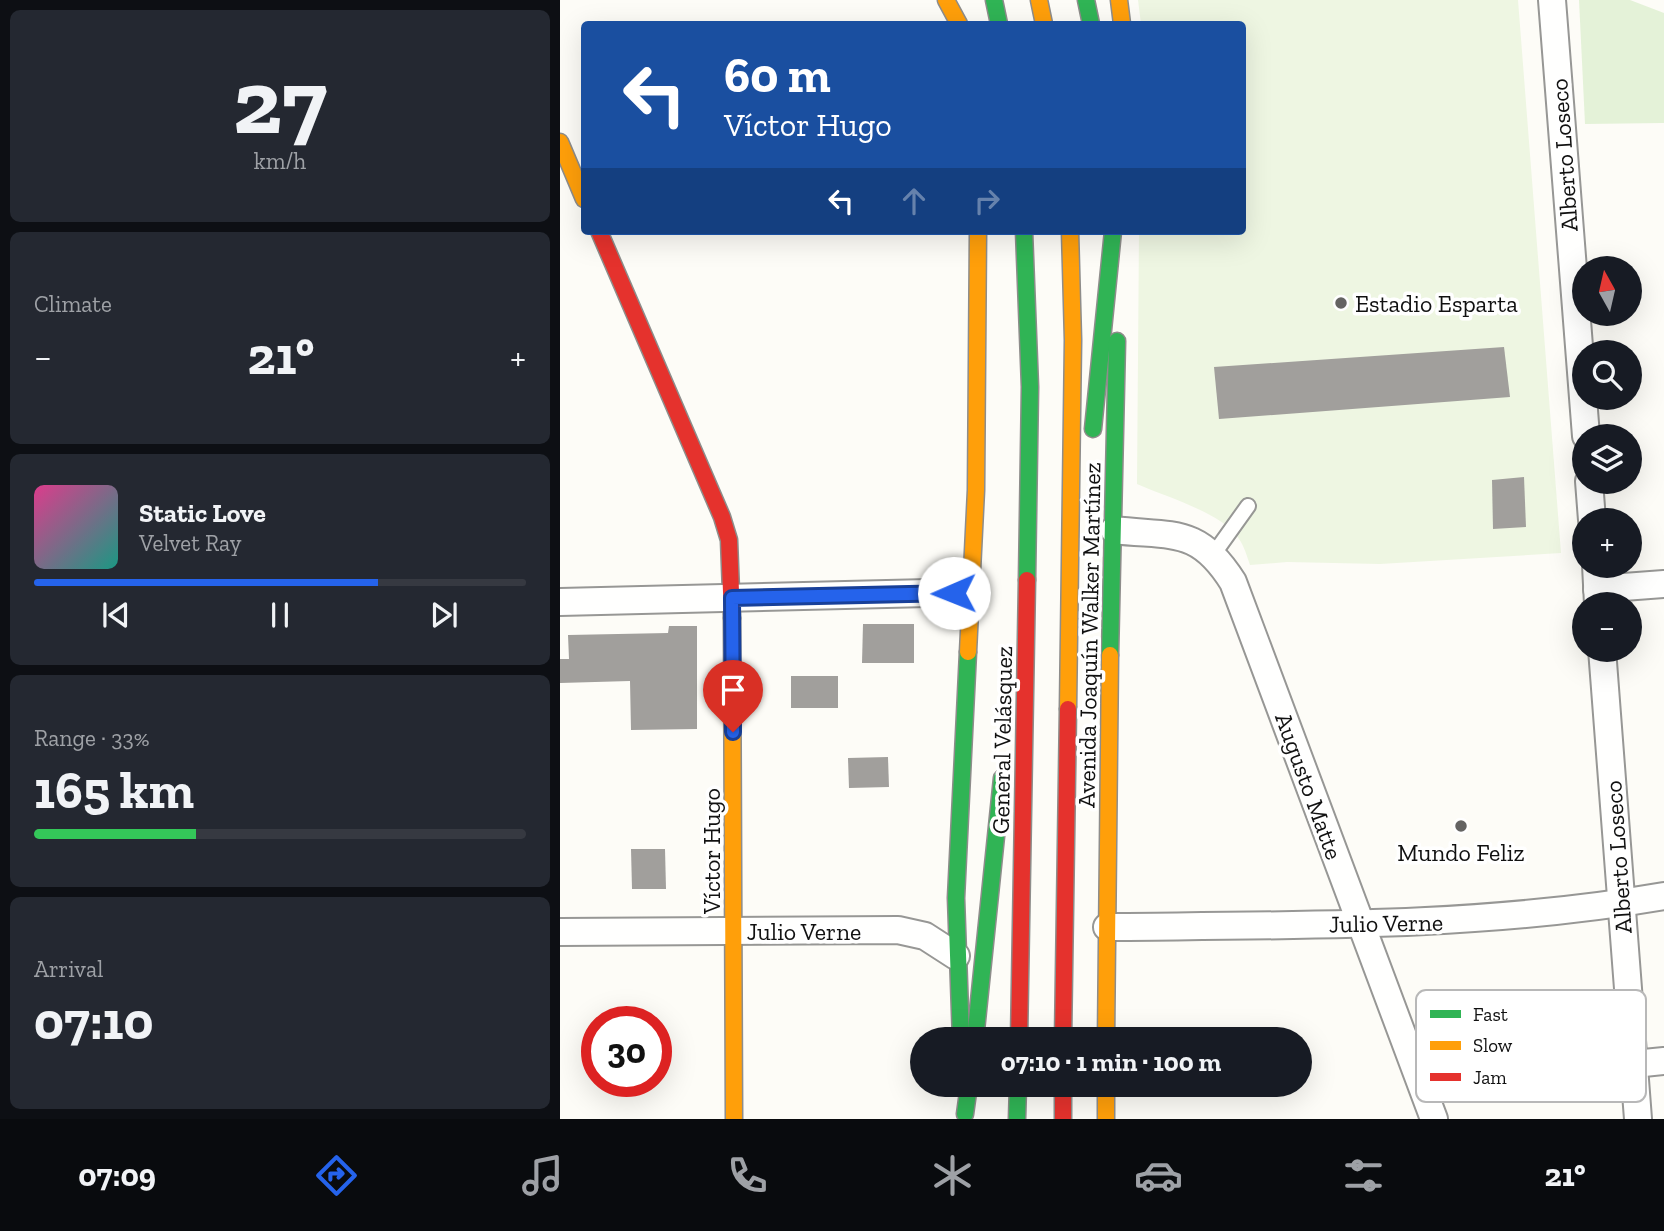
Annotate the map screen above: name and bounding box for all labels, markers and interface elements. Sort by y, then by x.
text: 60 m [724,46,831,105]
text: 27 [233,47,327,156]
icon: left [609,49,700,140]
street label: Alberto Loseco [1544,77,1584,233]
text: Víctor Hugo [724,106,892,144]
text: km/h [254,147,306,175]
icon: left [822,182,860,220]
icon: ahead [895,182,933,220]
icon: right [968,182,1006,220]
north arrow [1572,256,1642,326]
map controls [1572,256,1642,662]
place label: Estadio Esparta [1355,289,1518,318]
text: Climate [34,290,112,318]
marker: Estadio Esparta [1333,295,1349,311]
text: 21° [247,325,314,387]
text: − [34,334,52,380]
text: + [510,334,526,380]
button: search [1572,340,1642,410]
button: layers [1572,424,1642,494]
street label: Avenida Joaquín Walker Martínez [1071,462,1107,808]
text: Static Love [139,497,266,529]
button: + [1572,508,1642,578]
text: Velvet Ray [139,529,241,557]
position arrow [917,556,991,630]
button: − [1572,592,1642,662]
icon: previous [97,596,135,634]
icon: pause [261,596,299,634]
icon: next [425,596,463,634]
street label: General Velásquez [986,646,1018,834]
pin [703,660,763,732]
icon: arrive [714,671,752,709]
street label: Augusto Matte [1269,709,1349,863]
text: Range · 33% [34,724,150,752]
text: 165 km [34,759,194,821]
street label: Alberto Loseco [1598,779,1638,935]
street label: Víctor Hugo [697,788,726,915]
marker: Mundo Feliz [1453,818,1469,834]
place label: Mundo Feliz [1397,838,1525,867]
street label: Julio Verne [1329,908,1443,938]
street label: Julio Verne [747,917,861,946]
text: Arrival [34,955,103,983]
text: 07:10 [34,990,154,1052]
legend [1416,990,1646,1102]
text: Fast [1473,1003,1508,1026]
speed limit sign: 30 [581,1006,672,1097]
text: Slow [1473,1034,1513,1057]
text: 07:10 · 1 min · 100 m [1001,1046,1221,1078]
text: Jam [1473,1066,1507,1089]
icon: directions [312,1151,361,1200]
icon: music [518,1151,567,1200]
icon: phone [723,1151,772,1200]
icon: climate [928,1151,977,1200]
icon: car [1134,1151,1183,1200]
icon: filters [1339,1151,1388,1200]
text: 07:09 [78,1156,156,1194]
text: 21° [1545,1156,1586,1194]

